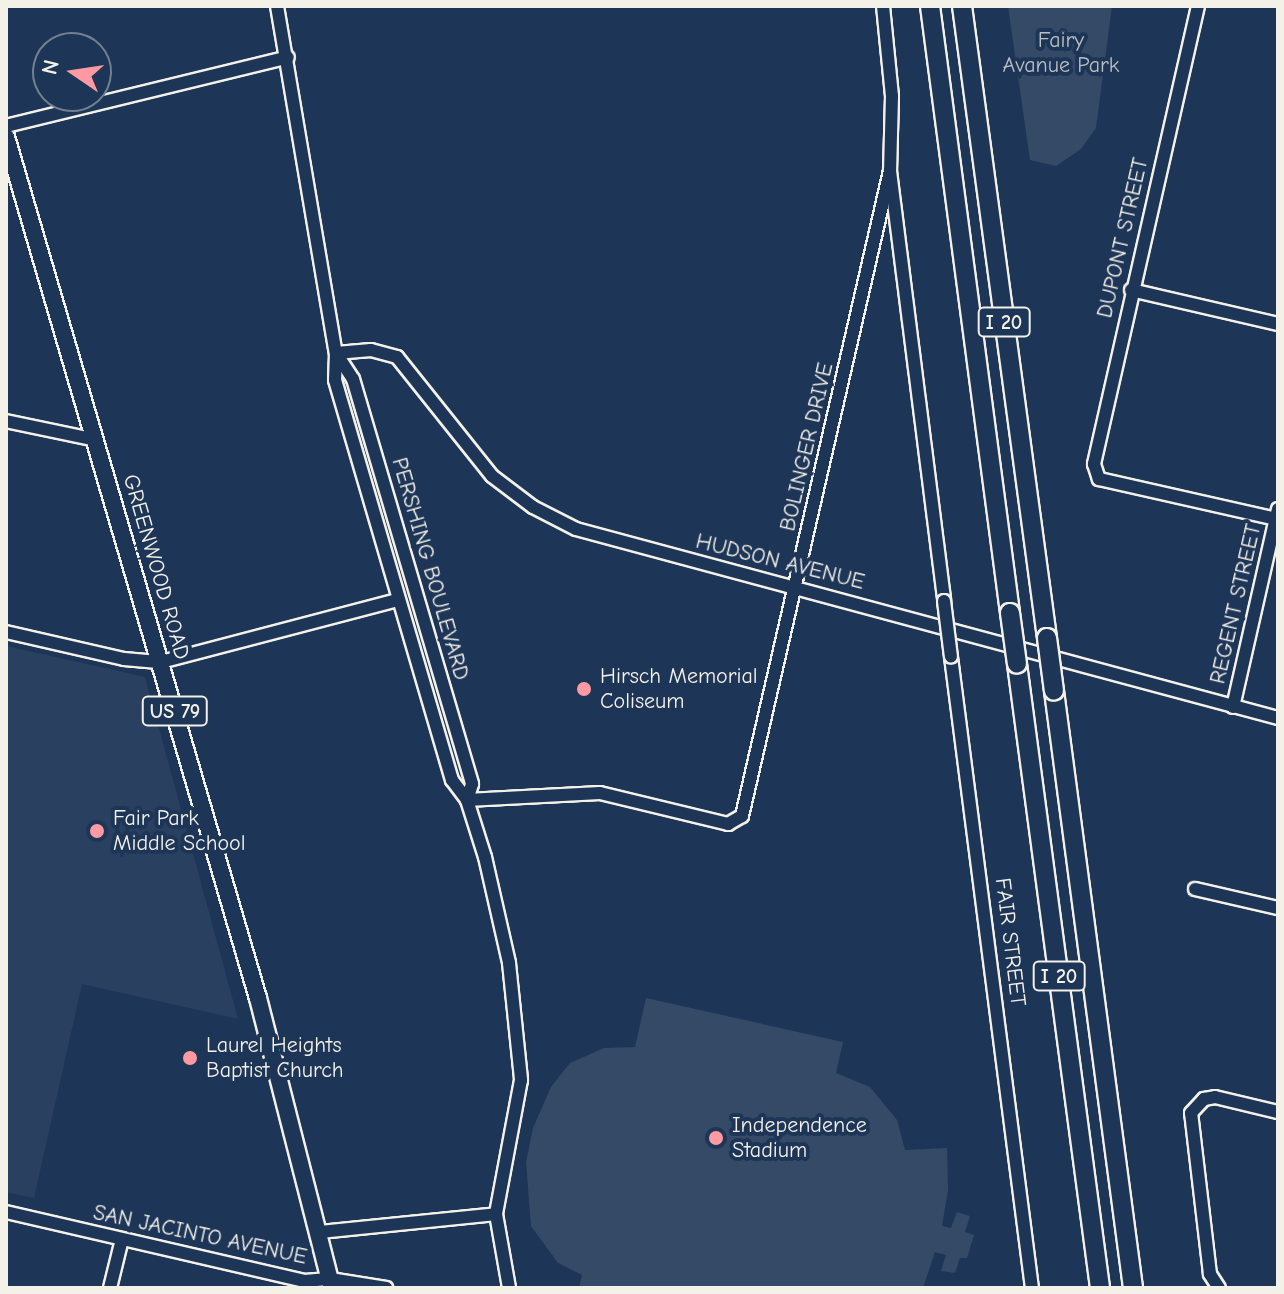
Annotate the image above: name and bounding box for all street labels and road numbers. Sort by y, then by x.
street label: DUPONT STREET [1092,155,1154,321]
road number: I 20 [976,306,1032,338]
street label: BOLINGER DRIVE [775,360,839,534]
street label: PERSHING BOULEVARD [386,455,474,683]
street label: GREENWOOD ROAD [117,471,195,663]
street label: REGENT STREET [1205,522,1267,686]
street label: HUDSON AVENUE [693,528,867,596]
road number: US 79 [141,695,209,727]
street label: FAIR STREET [989,876,1031,1008]
road number: I 20 [1031,960,1087,992]
street label: SAN JACINTO AVENUE [91,1199,309,1271]

